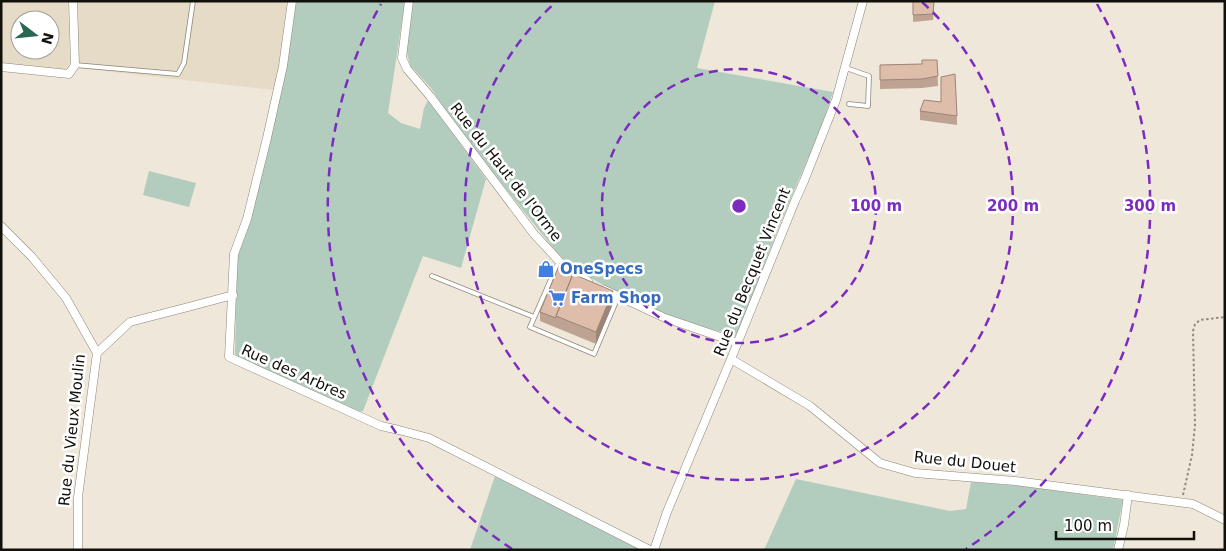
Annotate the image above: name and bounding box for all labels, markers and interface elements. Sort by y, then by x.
north arrow [10,10,60,60]
text: N [38,31,57,46]
street label: Rue du Haut de l'Orme [446,99,566,245]
street label: Rue du Becquet Vincent [710,185,794,359]
centre of rings [730,197,748,215]
text: 100 m [850,197,902,215]
text: 200 m [987,197,1039,215]
text: 300 m [1124,197,1176,215]
shop icon: OneSpecs [536,259,556,279]
place label: OneSpecs [560,260,643,278]
supermarket icon: Farm Shop [547,288,567,308]
place label: Farm Shop [571,289,662,307]
street label: Rue des Arbres [239,341,350,403]
street label: Rue du Vieux Moulin [55,353,89,507]
street label: Rue du Douet [913,448,1017,476]
scale bar [1056,508,1194,540]
text: 100 m [1064,517,1112,535]

